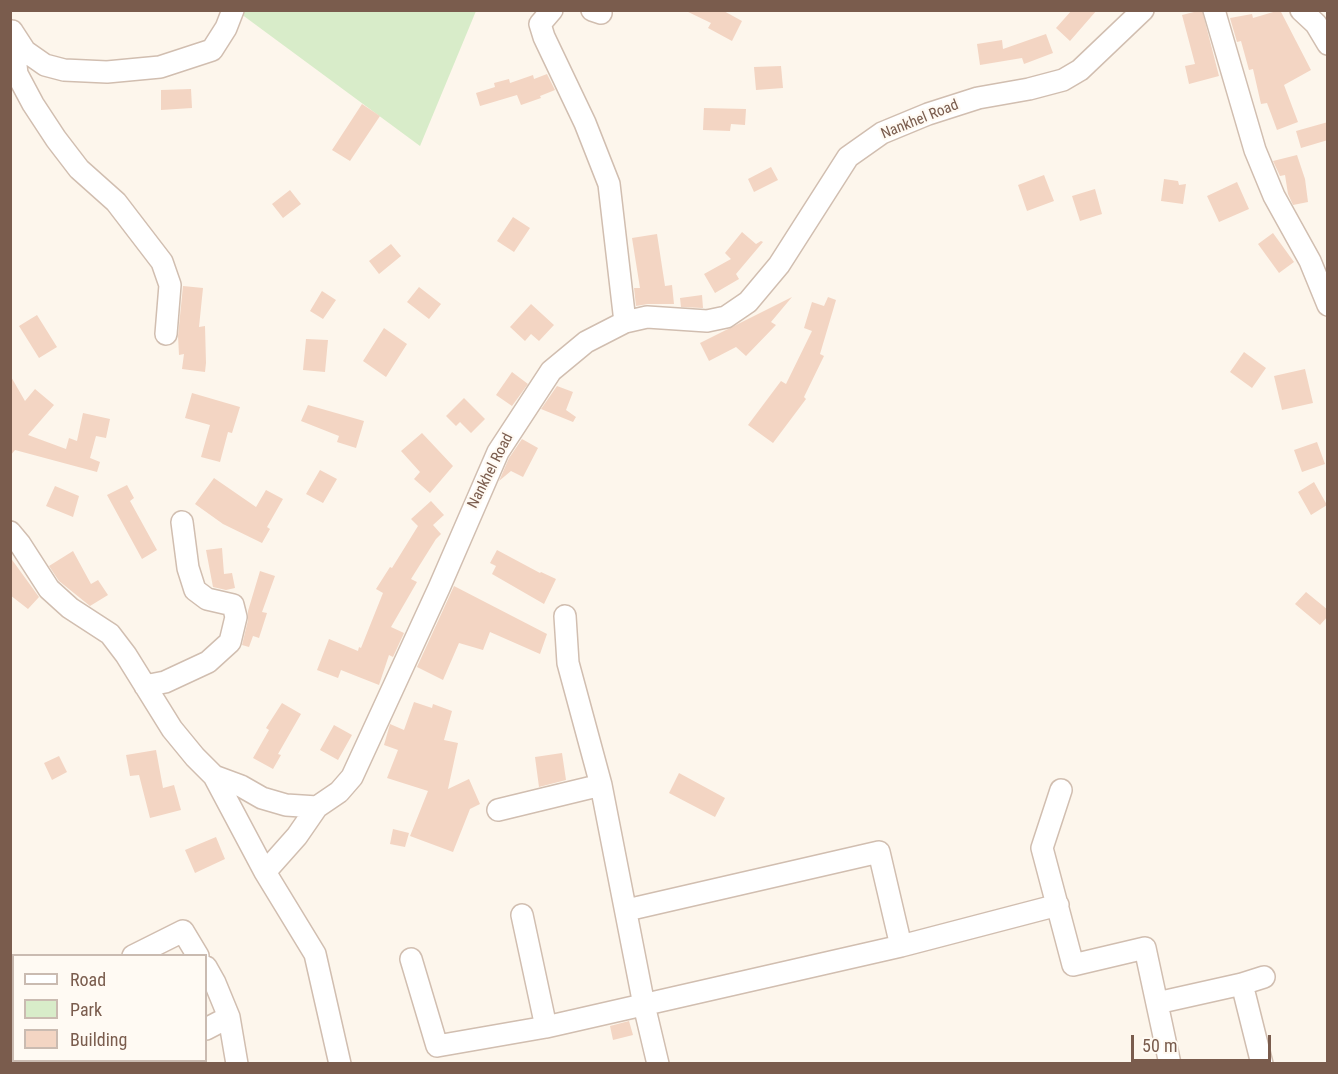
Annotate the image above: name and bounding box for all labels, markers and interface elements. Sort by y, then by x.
street label: Nankhel Road [879,96,961,144]
street label: Nankhel Road [464,430,518,512]
legend [12,954,207,1062]
text: Road [70,969,106,990]
text: Park [70,999,102,1020]
scale bar [1134,1023,1274,1061]
text: Building [70,1029,127,1050]
text: 50 m [1142,1035,1177,1056]

